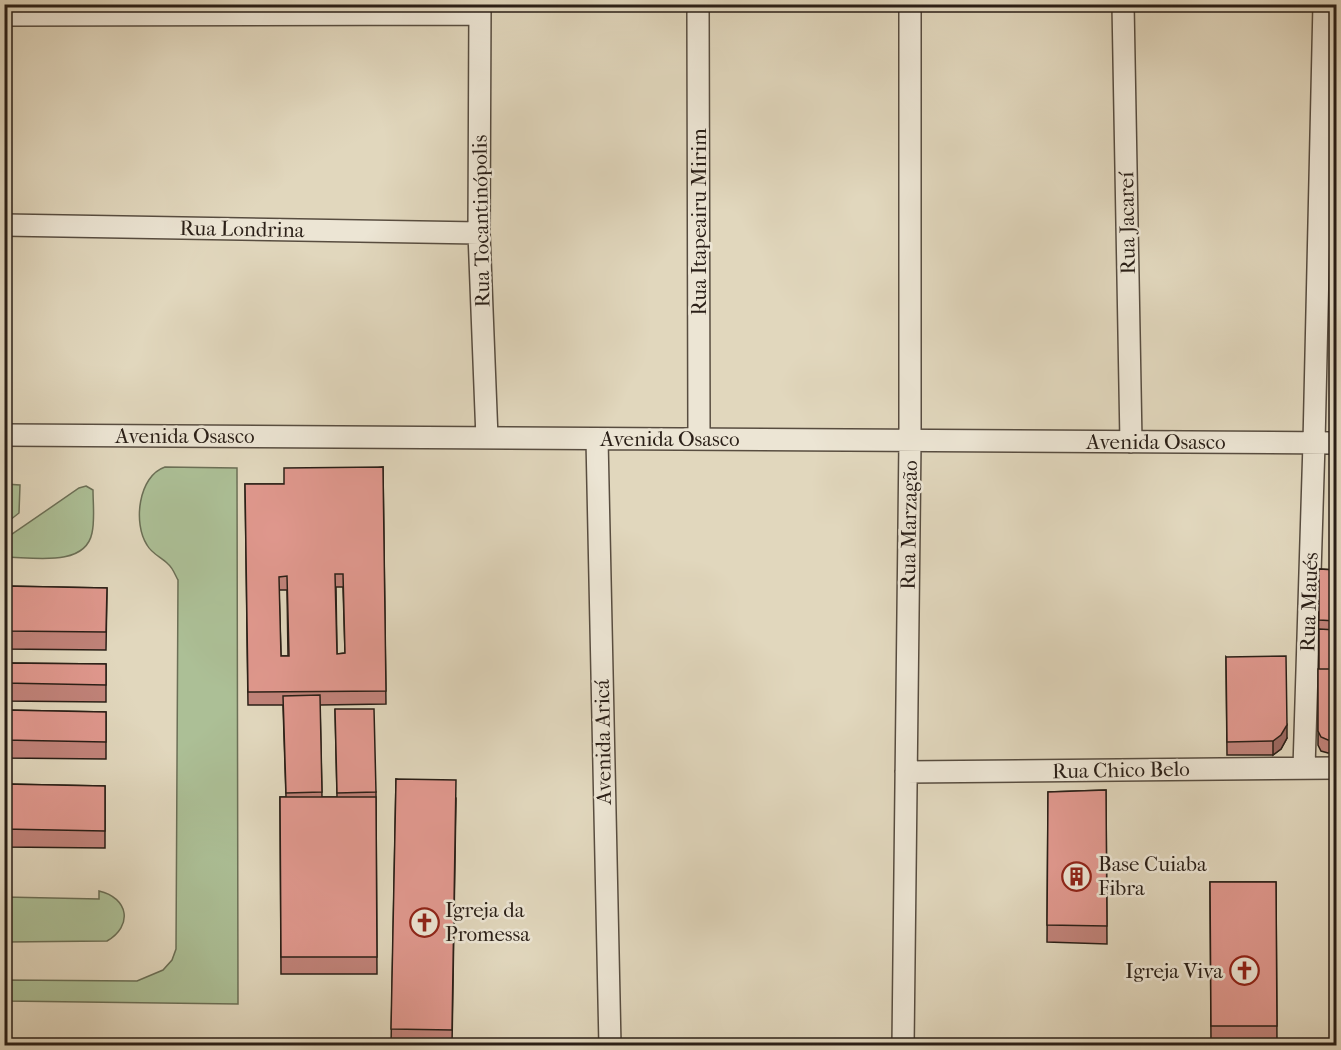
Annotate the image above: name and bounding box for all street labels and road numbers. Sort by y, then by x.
street label: Rua Itapeairu Mirim [687,128,711,316]
street label: Rua Tocantinópolis [467,134,495,308]
street label: Rua Jacareí [1114,171,1140,274]
street label: Rua Londrina [179,216,305,242]
street label: Avenida Osasco [114,424,255,448]
street label: Avenida Osasco [599,427,740,451]
street label: Avenida Osasco [1085,430,1226,454]
street label: Rua Marzagão [896,460,922,590]
street label: Rua Maués [1295,551,1323,652]
street label: Avenida Aricá [590,679,616,806]
street label: Rua Chico Belo [1052,757,1190,783]

